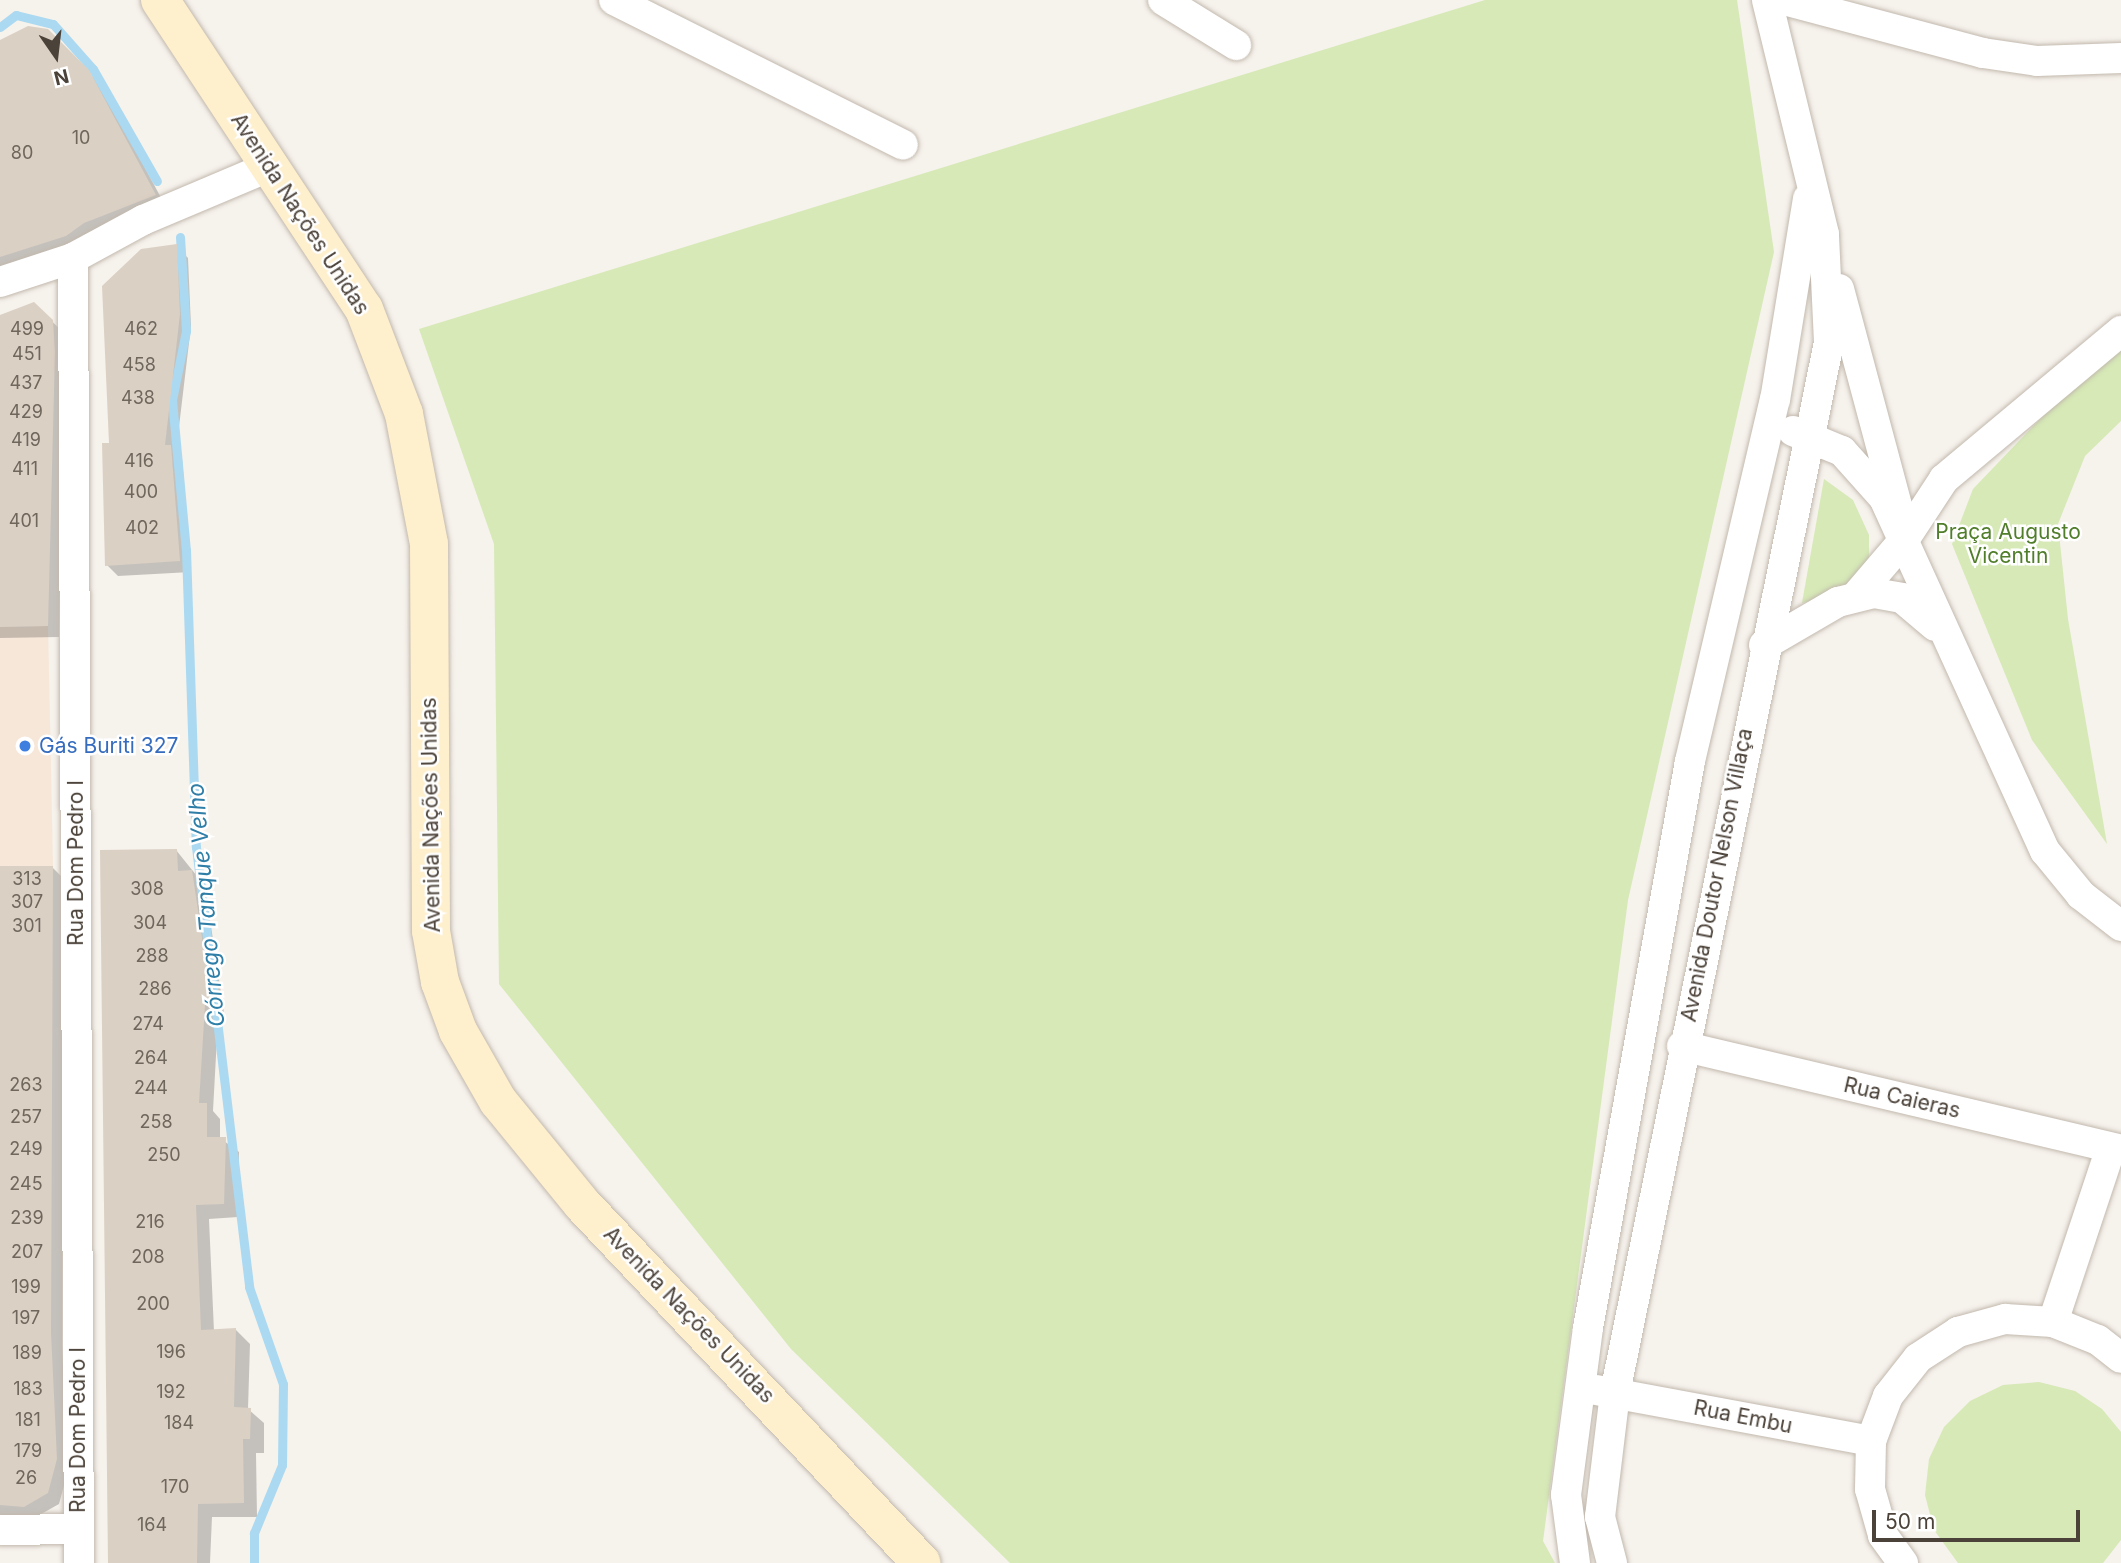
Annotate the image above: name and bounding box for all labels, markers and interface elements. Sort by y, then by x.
north arrow [21,21,91,91]
text: N [51,64,71,90]
street label: Avenida Nações Unidas [225,109,375,319]
house number: 10 [72,127,90,149]
house number: 80 [11,142,33,164]
house number: 499 [10,318,44,340]
house number: 462 [124,318,158,340]
house number: 451 [12,343,42,365]
house number: 458 [122,354,156,376]
house number: 437 [10,372,42,394]
house number: 438 [121,387,155,409]
house number: 429 [9,401,43,423]
house number: 419 [11,429,41,451]
house number: 416 [124,450,154,472]
house number: 411 [12,458,38,480]
house number: 400 [124,481,158,503]
house number: 401 [9,510,39,532]
house number: 402 [125,517,159,539]
park label: Praça Augusto Vicentin [1935,519,2081,569]
street label: Avenida Nações Unidas [416,697,446,933]
street label: Avenida Doutor Nelson Villaça [1676,726,1758,1024]
place label: Gás Buriti 327 [39,733,178,759]
marker: Gás Buriti 327 [17,738,33,754]
street label: Rua Dom Pedro I [63,780,89,946]
water label: Córrego Tanque Velho [182,782,230,1028]
house number: 313 [12,868,42,890]
house number: 308 [130,878,164,900]
house number: 307 [11,891,43,913]
house number: 304 [133,912,167,934]
house number: 301 [12,915,42,937]
house number: 288 [135,945,169,967]
house number: 286 [138,978,172,1000]
house number: 274 [132,1013,164,1035]
house number: 264 [134,1047,168,1069]
street label: Rua Caieras [1841,1072,1963,1124]
house number: 263 [9,1074,43,1096]
house number: 244 [134,1077,168,1099]
house number: 257 [10,1106,42,1128]
house number: 258 [139,1111,173,1133]
house number: 249 [9,1138,43,1160]
house number: 250 [147,1144,181,1166]
house number: 245 [9,1173,43,1195]
house number: 239 [10,1207,44,1229]
house number: 216 [135,1211,165,1233]
street label: Avenida Nações Unidas [598,1222,780,1408]
house number: 207 [11,1241,43,1263]
house number: 208 [131,1246,165,1268]
house number: 199 [11,1276,41,1298]
house number: 200 [136,1293,170,1315]
house number: 197 [12,1307,40,1329]
house number: 196 [156,1341,186,1363]
house number: 189 [12,1342,42,1364]
street label: Rua Dom Pedro I [65,1347,91,1513]
house number: 183 [13,1378,43,1400]
house number: 192 [156,1381,186,1403]
street label: Rua Embu [1692,1395,1794,1439]
house number: 181 [15,1409,41,1431]
house number: 184 [164,1412,194,1434]
house number: 179 [14,1440,42,1462]
house number: 26 [15,1467,37,1489]
house number: 170 [161,1476,189,1498]
scale bar [1876,1496,2084,1540]
text: 50 m [1885,1509,1935,1534]
house number: 164 [137,1514,167,1536]

